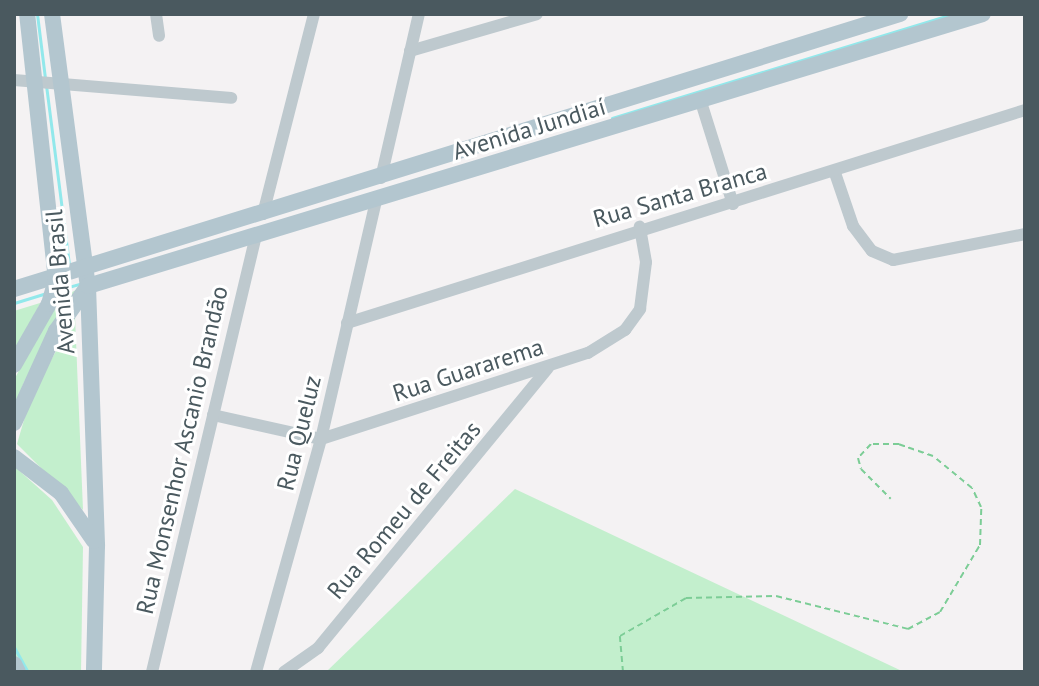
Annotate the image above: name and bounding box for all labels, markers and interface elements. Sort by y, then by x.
street label: Avenida Jundiaí [449,92,609,166]
street label: Rua Santa Branca [590,156,770,234]
street label: Avenida Brasil [39,208,81,356]
street label: Rua Monsenhor Ascanio Brandão [130,283,234,617]
street label: Rua Guararema [389,332,547,408]
street label: Rua Queluz [271,373,327,493]
street label: Rua Romeu de Freitas [321,415,487,605]

